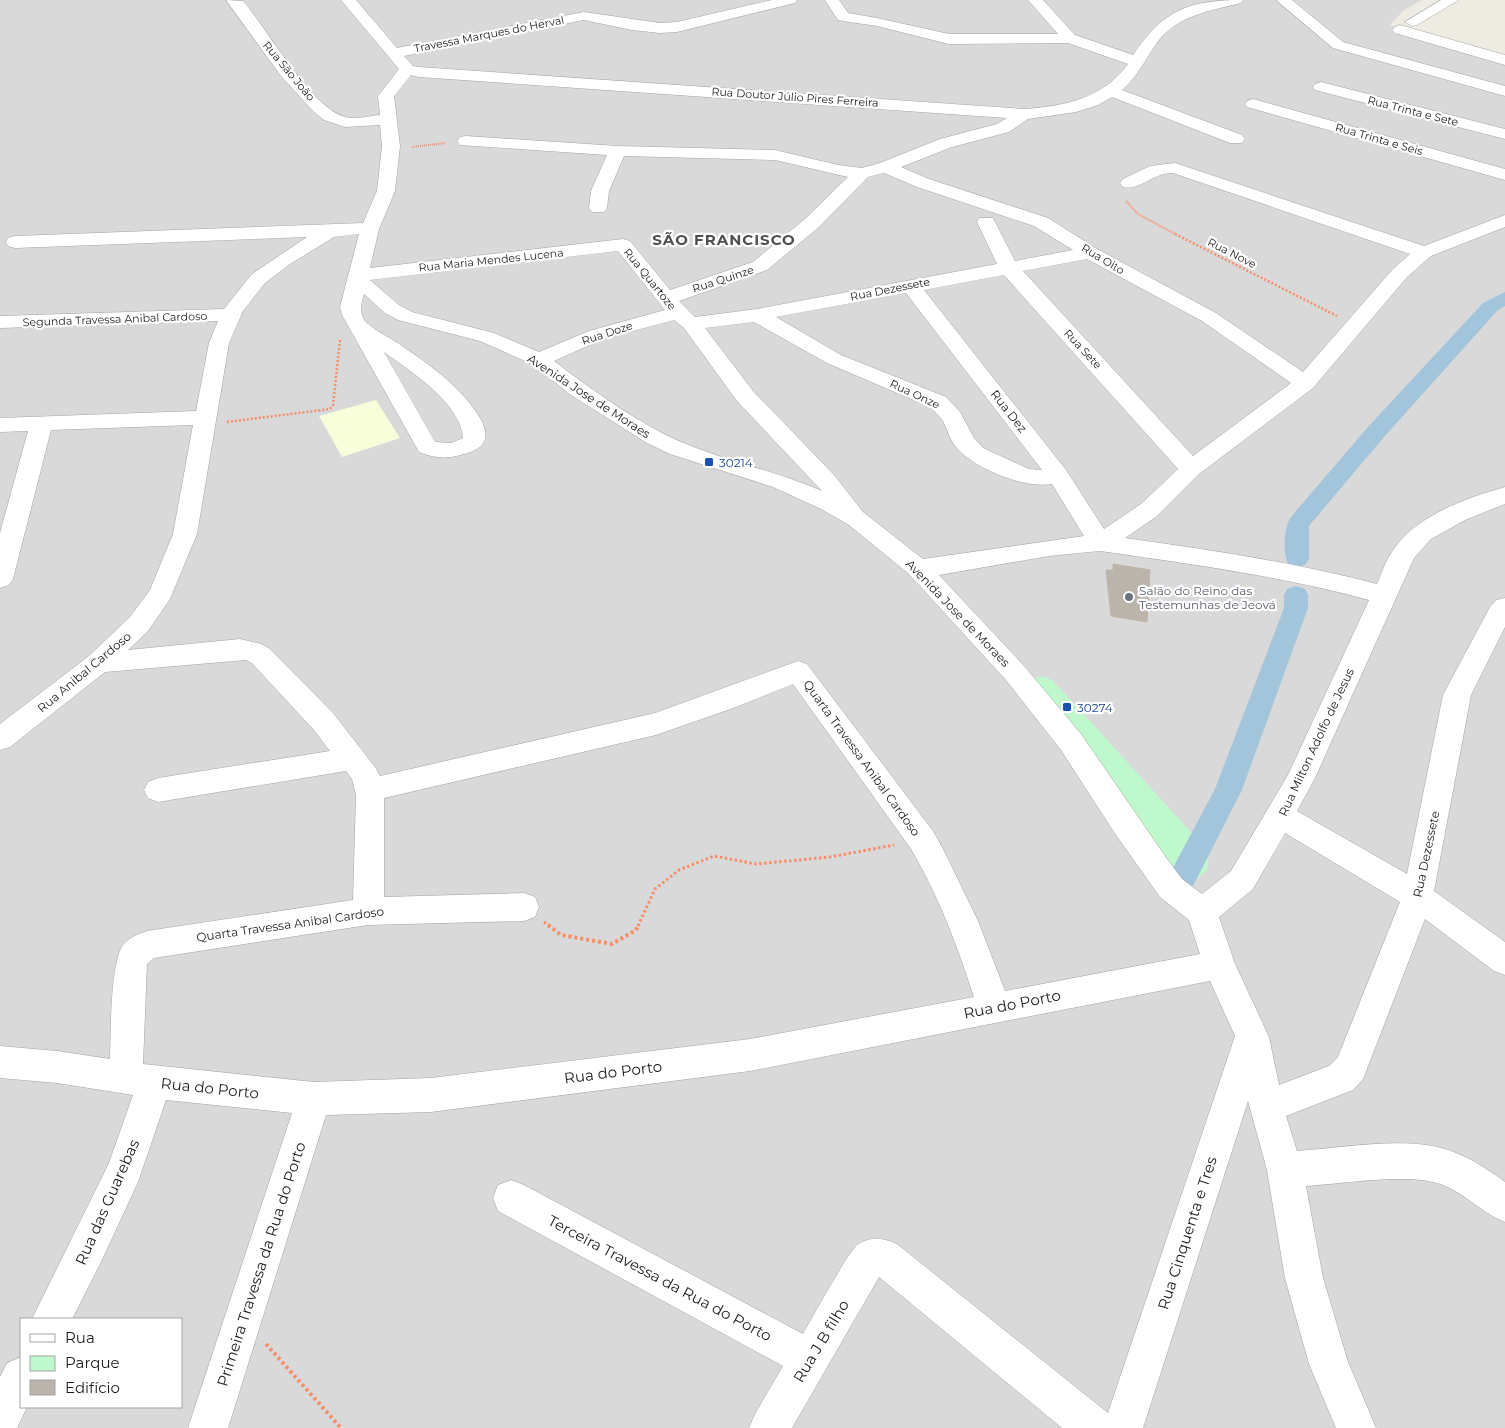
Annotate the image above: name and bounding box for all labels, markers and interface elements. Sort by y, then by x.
street label: Travessa Marques do Herval [413,13,565,55]
street label: Rua São João [260,38,318,104]
street label: Rua Doutor Júlio Pires Ferreira [711,84,879,110]
street label: Rua Trinta e Sete [1366,93,1460,129]
street label: Rua Trinta e Seis [1334,120,1425,158]
district label: SÃO FRANCISCO [652,230,796,249]
street label: Rua Nove [1205,235,1259,271]
street label: Rua Oito [1079,241,1127,277]
street label: Rua Maria Mendes Lucena [418,245,564,275]
street label: Rua Quartoze [621,245,679,313]
street label: Rua Quinze [690,262,756,296]
street label: Rua Dezessete [849,274,931,304]
street label: Segunda Travessa Anibal Cardoso [22,309,208,329]
street label: Rua Doze [580,318,635,348]
street label: Rua Sete [1061,326,1105,372]
street label: Avenida Jose de Moraes [525,351,653,441]
street label: Rua Onze [888,376,943,412]
street label: Rua Dez [988,387,1030,435]
place label: 30214 [719,455,753,470]
marker: 30214 [703,456,715,468]
street label: Avenida Jose de Moraes [903,556,1013,670]
place label: Salão do Reino das Testemunhas de Jeová [1139,583,1276,612]
marker: Salão do Reino das Testemunhas de Jeová [1123,591,1135,603]
street label: Rua Anibal Cardoso [34,628,134,716]
street label: Rua Milton Adolfo de Jesus [1275,665,1357,819]
street label: Quarta Travessa Anibal Cardoso [800,677,924,839]
place label: 30274 [1077,700,1113,715]
marker: 30274 [1061,701,1073,713]
street label: Rua Dezessete [1409,809,1443,899]
street label: Quarta Travessa Anibal Cardoso [195,903,385,945]
street label: Rua do Porto [962,985,1062,1023]
street label: Rua do Porto [563,1057,663,1087]
street label: Rua do Porto [160,1073,260,1103]
street label: Rua das Guarebas [71,1136,143,1268]
street label: Primeira Travessa da Rua do Porto [212,1139,310,1389]
street label: Rua Cinquenta e Tres [1153,1154,1221,1312]
street label: Terceira Travessa da Rua do Porto [545,1211,775,1345]
street label: Rua J B filho [789,1296,853,1386]
legend [20,1318,182,1408]
text: Rua [65,1328,95,1347]
text: Parque [65,1353,120,1372]
text: Edifício [65,1378,120,1397]

